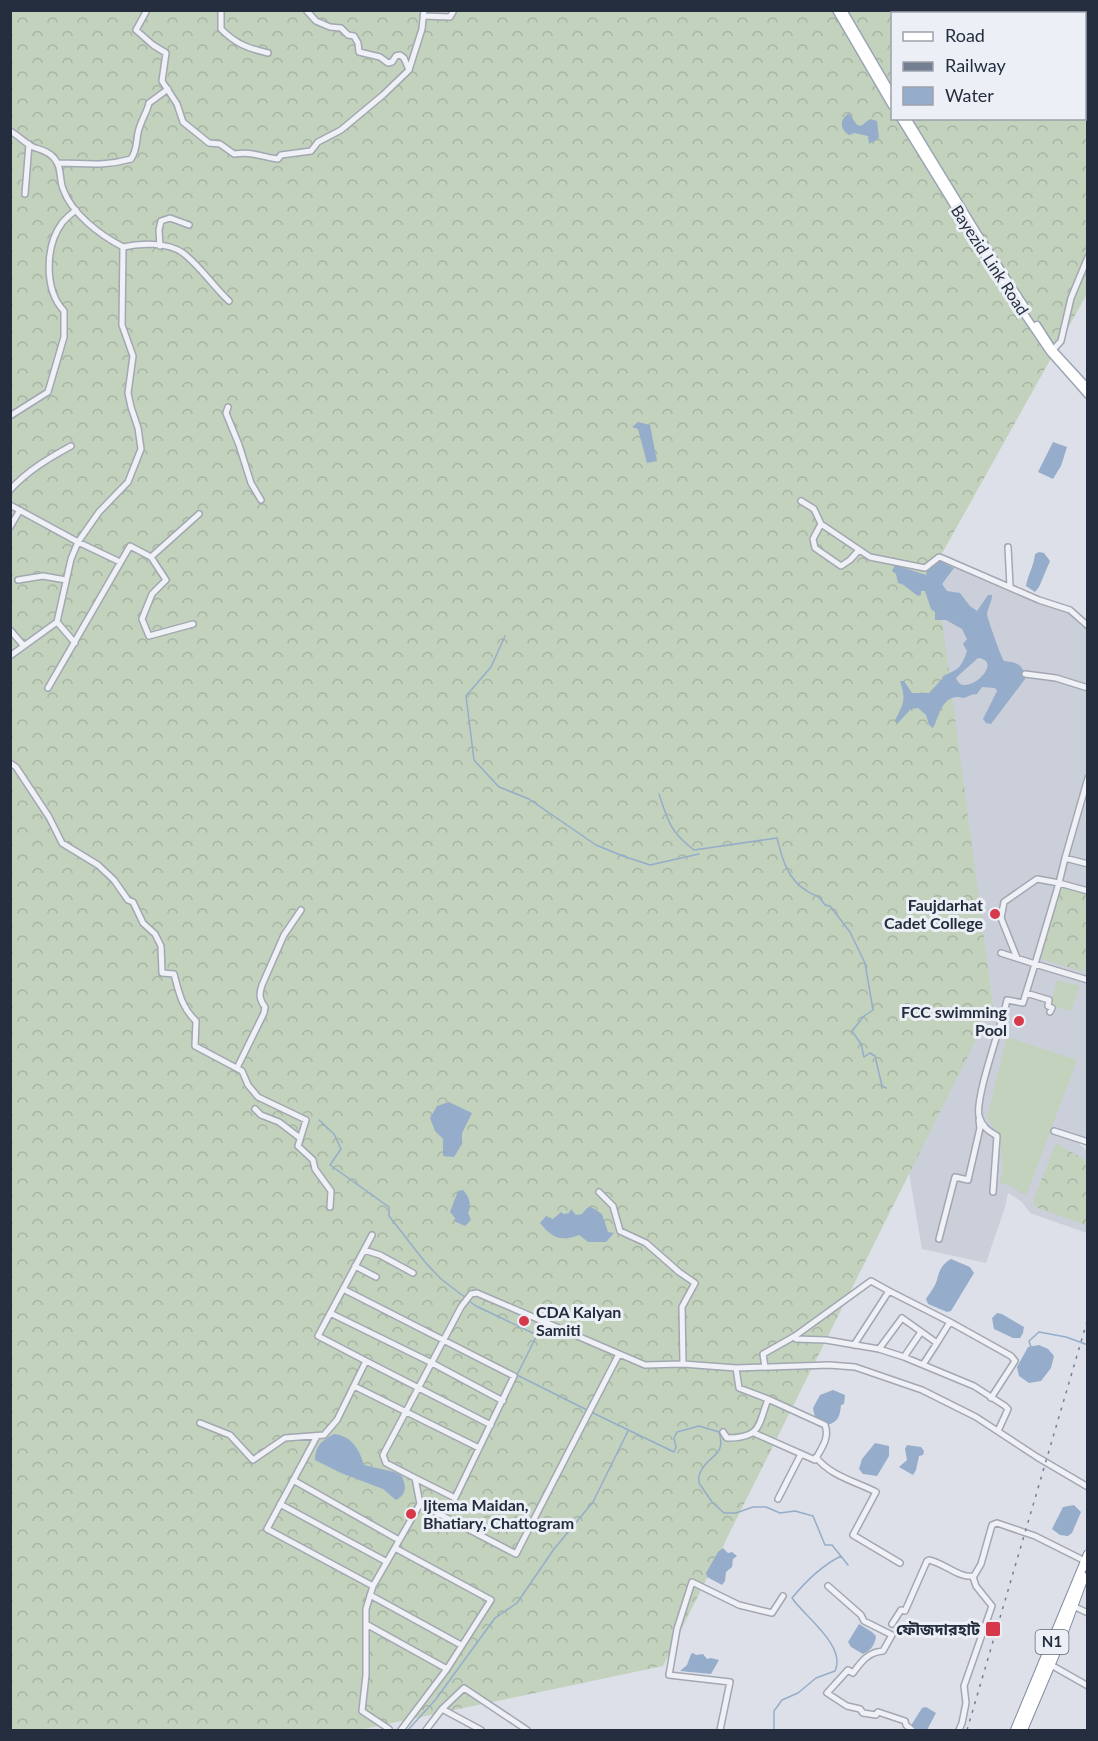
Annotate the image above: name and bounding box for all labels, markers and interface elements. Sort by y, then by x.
legend [891,12,1086,120]
text: Road [945,24,985,46]
text: Railway [945,54,1006,76]
text: Water [945,84,994,106]
street label: Bayezid Link Road [948,201,1033,318]
place label: Faujdarhat Cadet College [884,895,983,932]
marker: Faujdarhat Cadet College [988,907,1002,921]
place label: FCC swimming Pool [901,1002,1008,1039]
marker: FCC swimming Pool [1012,1014,1026,1028]
place label: CDA Kalyan Samiti [536,1302,621,1339]
marker: CDA Kalyan Samiti [517,1314,531,1328]
place label: Ijtema Maidan, Bhatiary, Chattogram [423,1495,574,1532]
marker: Ijtema Maidan, Bhatiary, Chattogram [404,1507,418,1521]
place label: ফৌজদারহাট [896,1619,981,1638]
marker: ফৌজদারহাট [984,1620,1002,1638]
road number: N1 [1036,1630,1068,1654]

